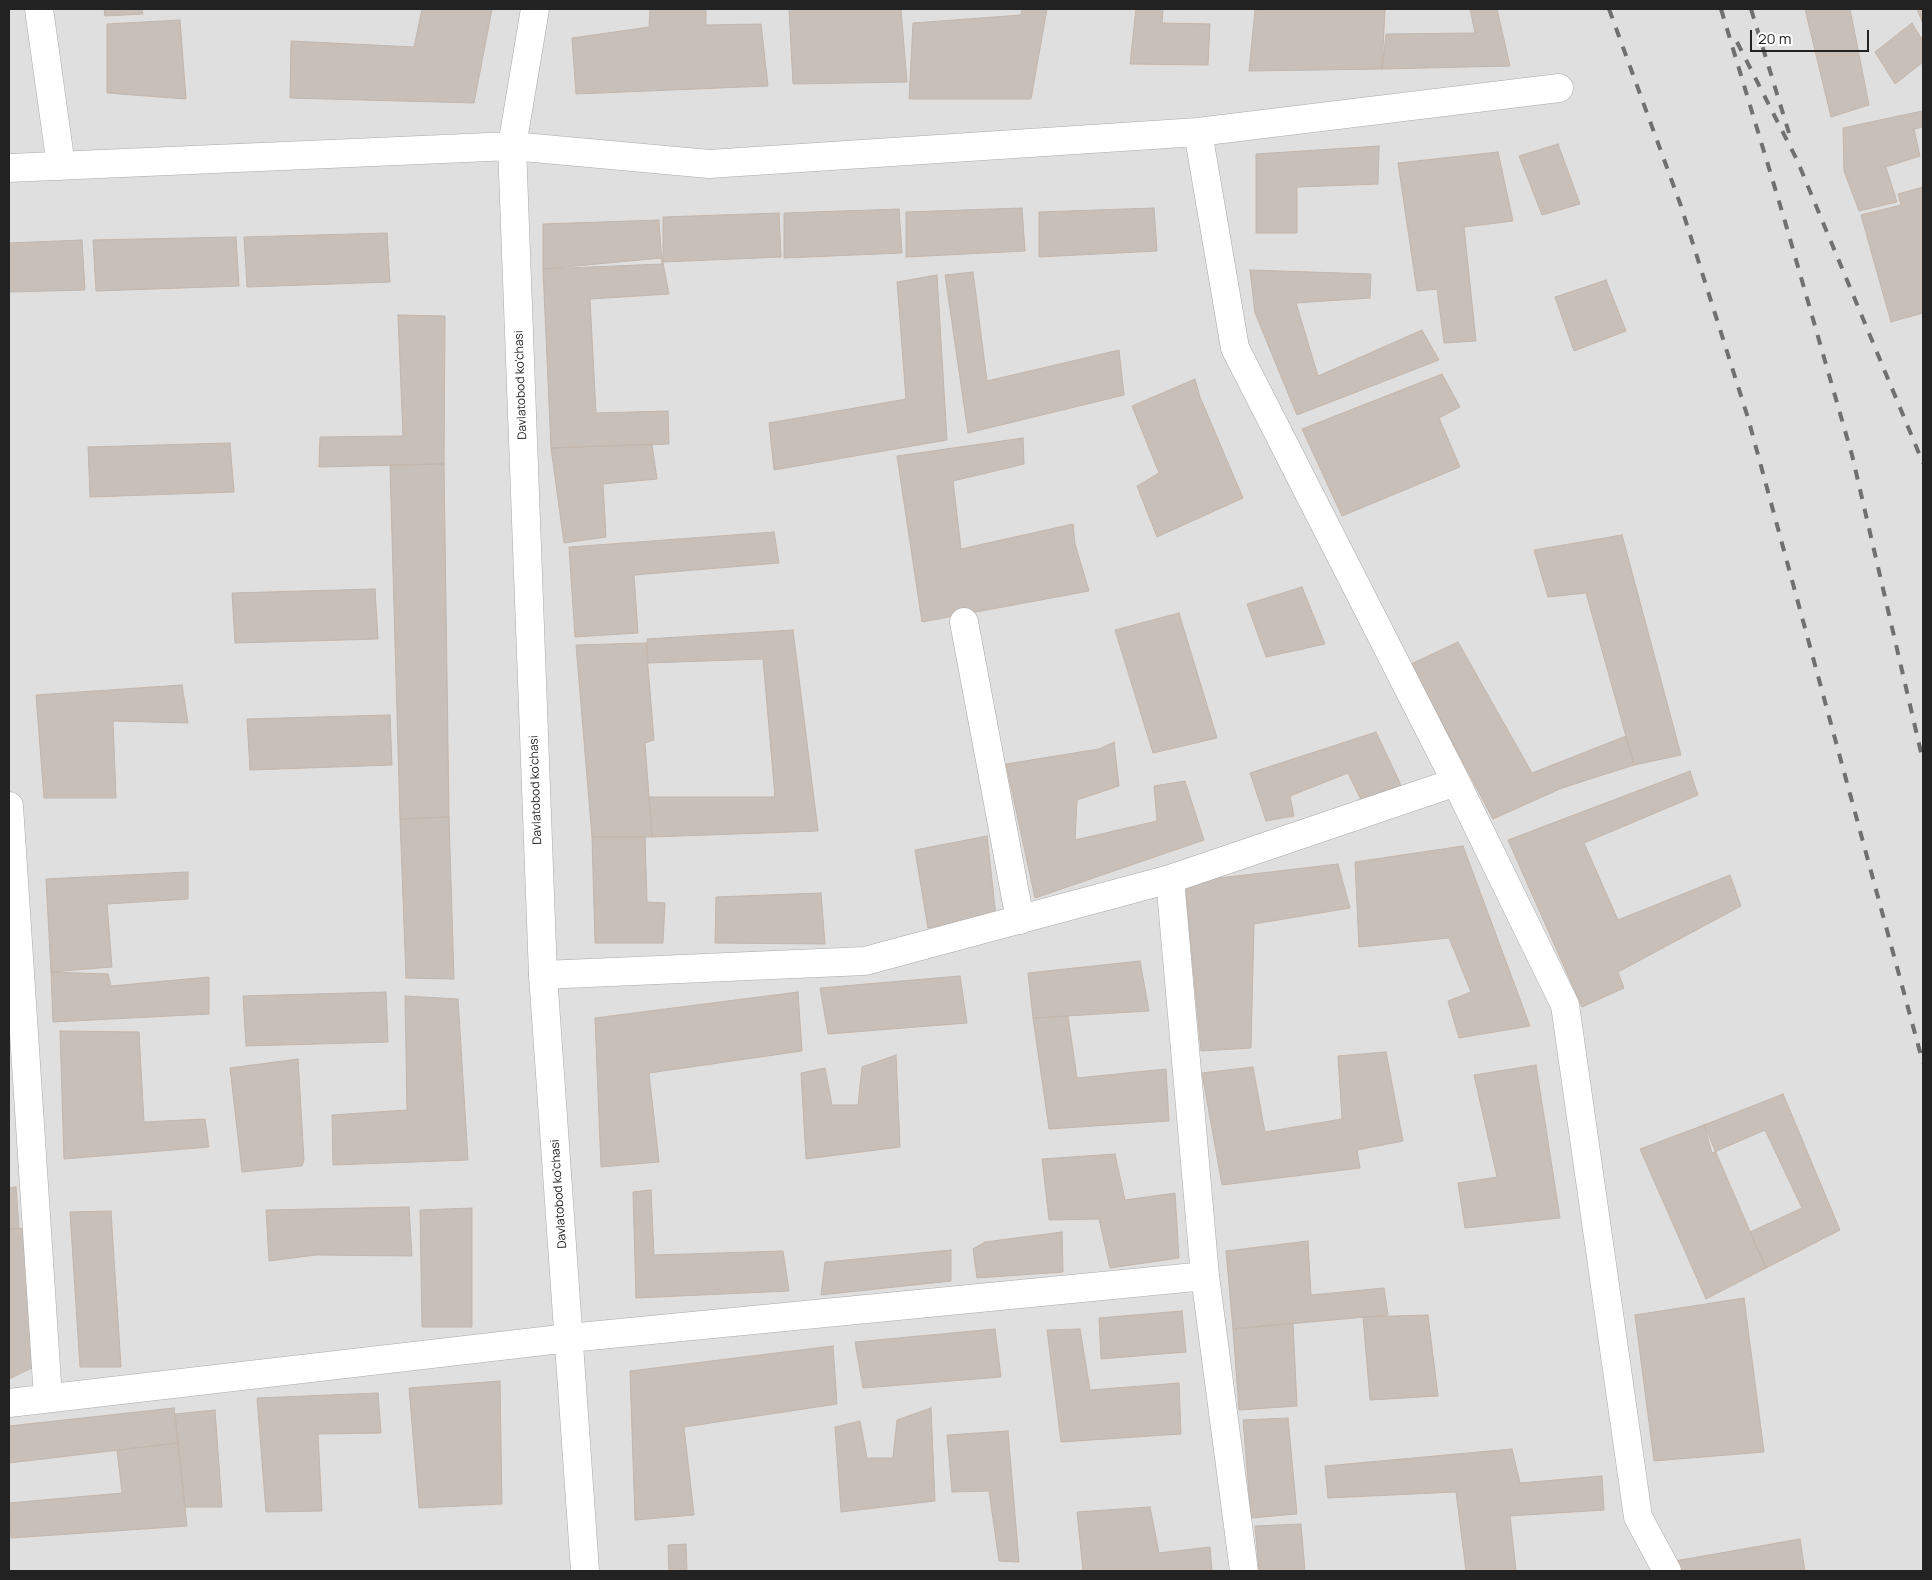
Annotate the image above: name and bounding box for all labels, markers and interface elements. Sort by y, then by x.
scale bar [1752,20,1871,52]
text: 20 m [1758,28,1791,49]
street label: Davlatobod ko'chasi [512,330,530,440]
street label: Davlatobod ko'chasi [527,735,545,845]
street label: Davlatobod ko'chasi [548,1139,570,1249]

